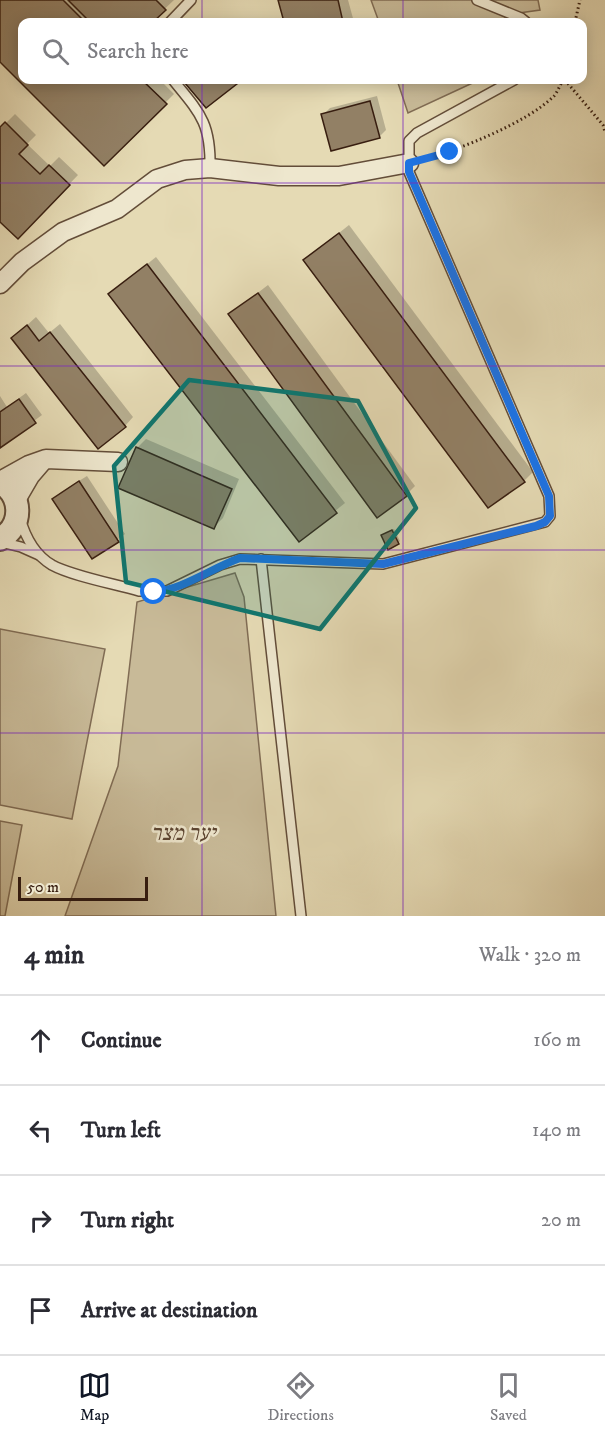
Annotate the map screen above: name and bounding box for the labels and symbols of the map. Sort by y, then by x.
route end [436,138,462,164]
route start [140,578,166,604]
park label: יער מצר [151,820,217,847]
scale bar [18,874,148,902]

